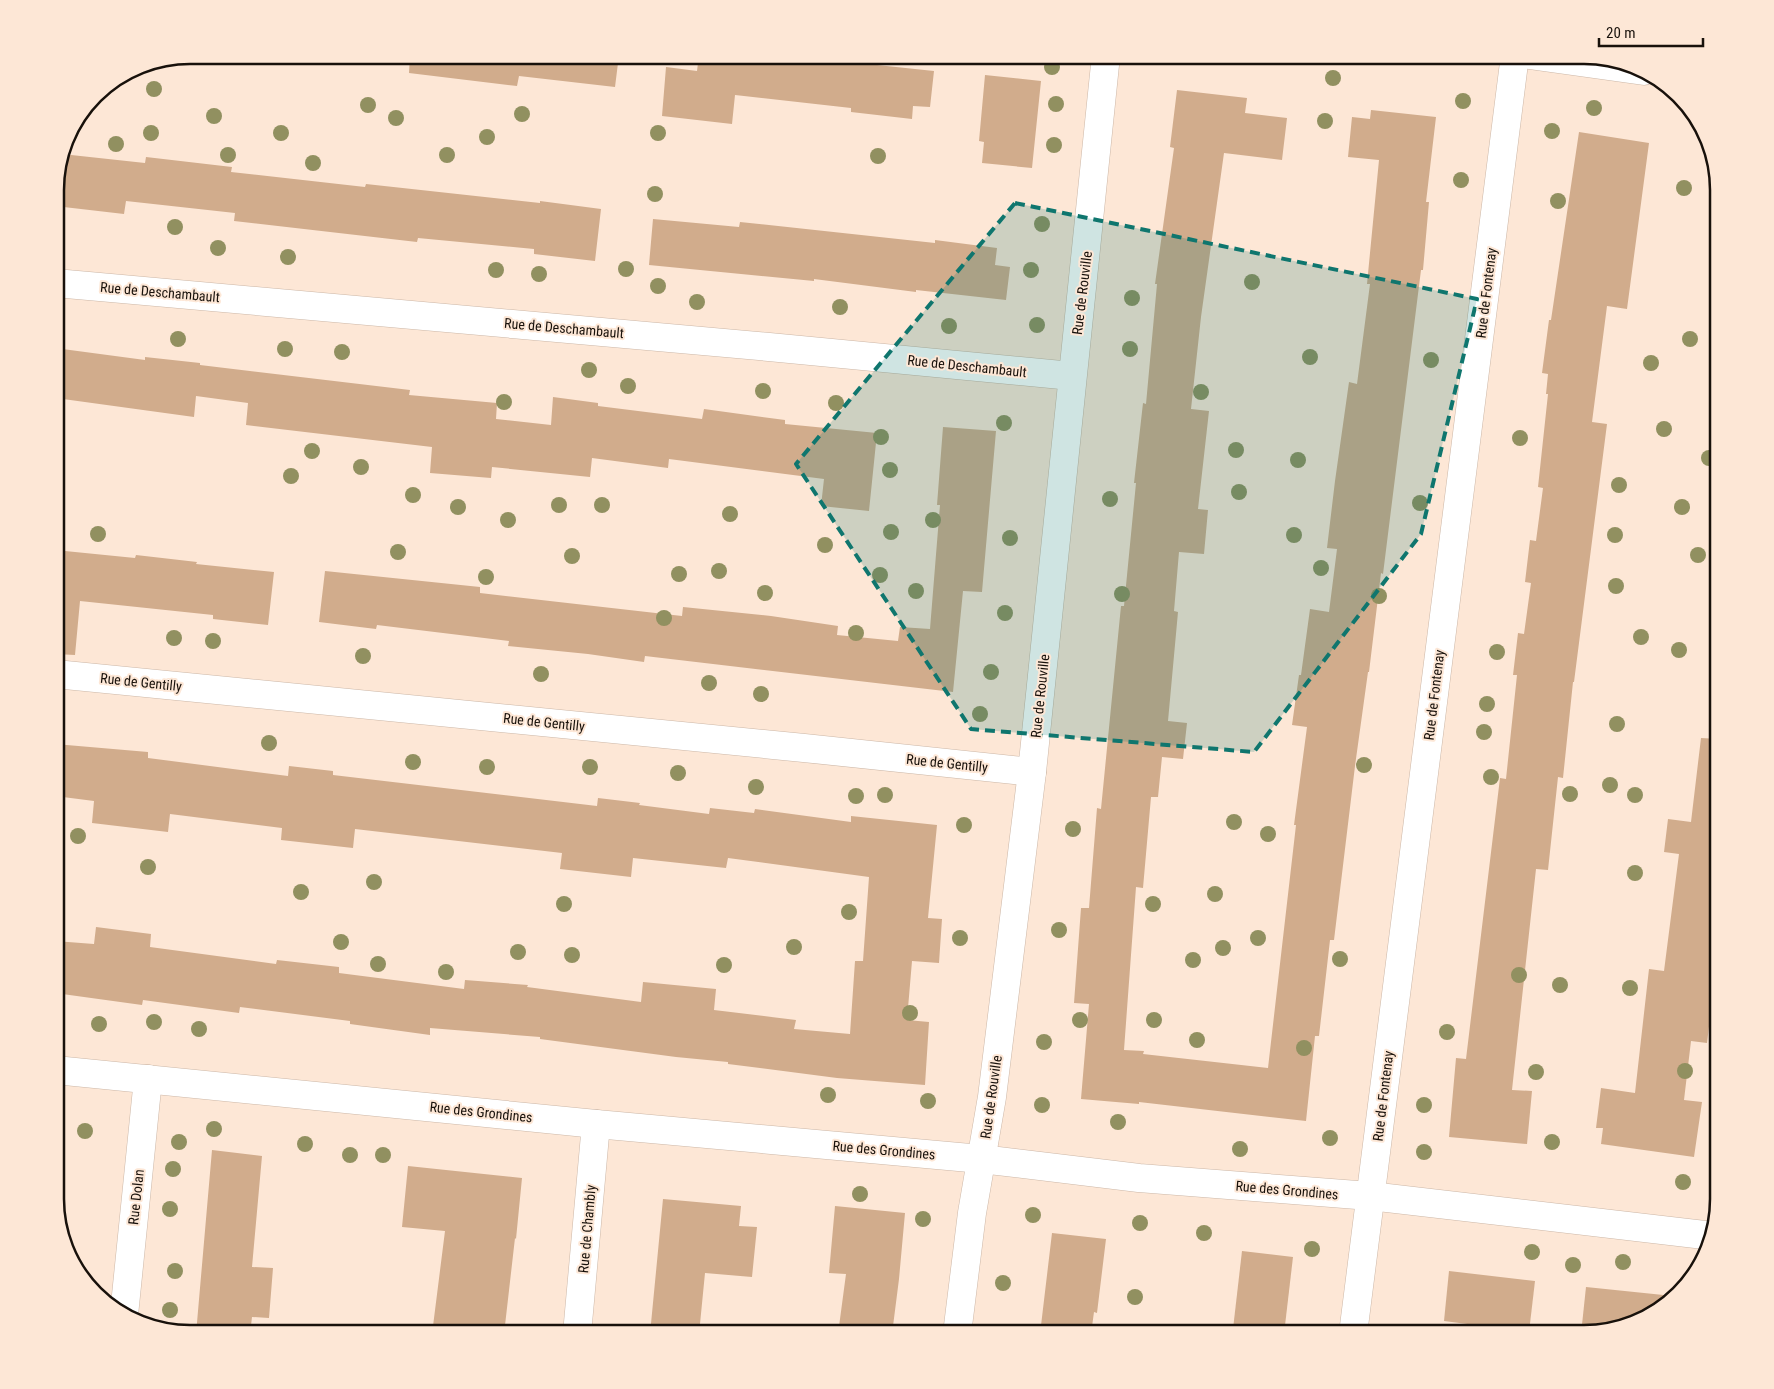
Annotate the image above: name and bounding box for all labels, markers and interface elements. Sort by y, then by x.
scale bar [1599,15,1703,47]
text: 20 m [1606,24,1636,42]
street label: Rue de Fontenay [1473,247,1500,339]
street label: Rue de Rouville [1069,250,1095,336]
street label: Rue de Deschambault [100,279,220,305]
street label: Rue de Deschambault [504,315,624,341]
street label: Rue de Deschambault [907,352,1027,380]
street label: Rue de Fontenay [1421,649,1448,741]
street label: Rue de Rouville [1028,653,1052,739]
street label: Rue de Gentilly [99,670,183,694]
street label: Rue de Gentilly [502,710,586,734]
street label: Rue de Gentilly [905,751,989,775]
street label: Rue de Fontenay [1370,1050,1397,1142]
street label: Rue de Rouville [977,1054,1005,1140]
street label: Rue des Grondines [429,1099,533,1125]
street label: Rue des Grondines [832,1138,936,1162]
street label: Rue Dolan [125,1168,147,1226]
street label: Rue des Grondines [1235,1178,1339,1202]
street label: Rue de Chambly [575,1184,599,1274]

